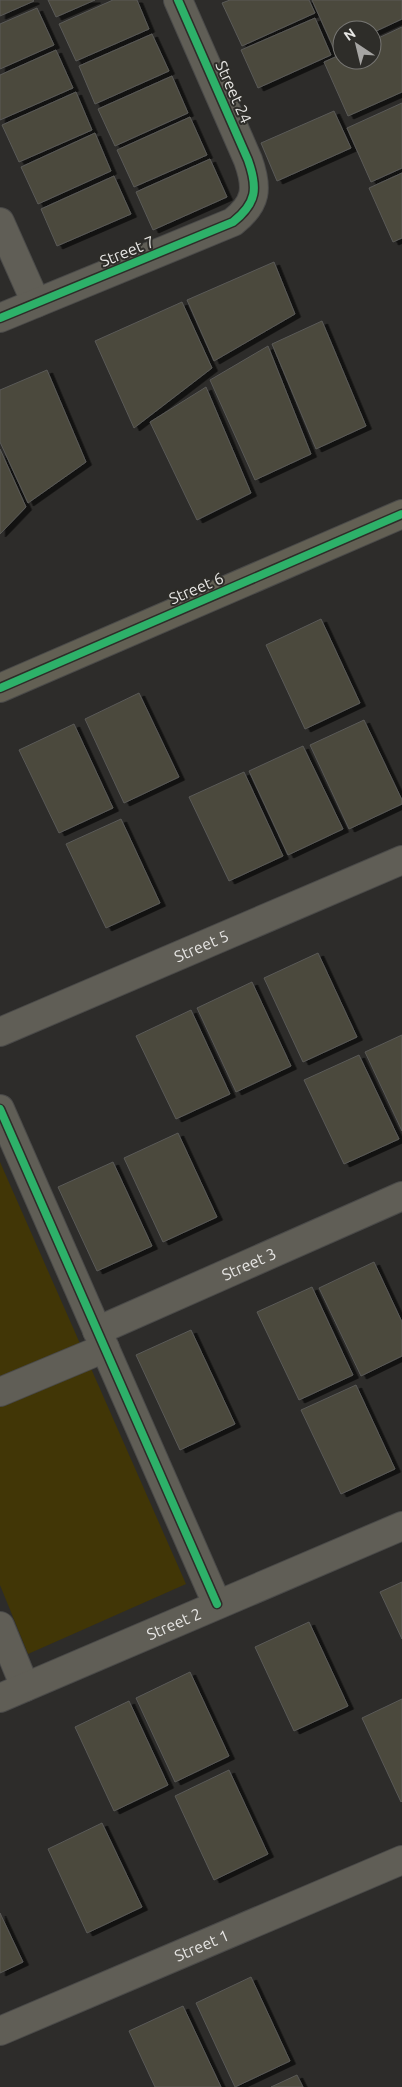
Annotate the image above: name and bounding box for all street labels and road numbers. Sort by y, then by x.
street label: Street 24 [212,58,256,126]
street label: Street 7 [97,232,157,270]
street label: Street 6 [166,569,226,607]
street label: Street 5 [171,926,231,965]
street label: Street 3 [219,1244,279,1284]
street label: Street 2 [144,1604,204,1643]
street label: Street 1 [172,1926,231,1965]

